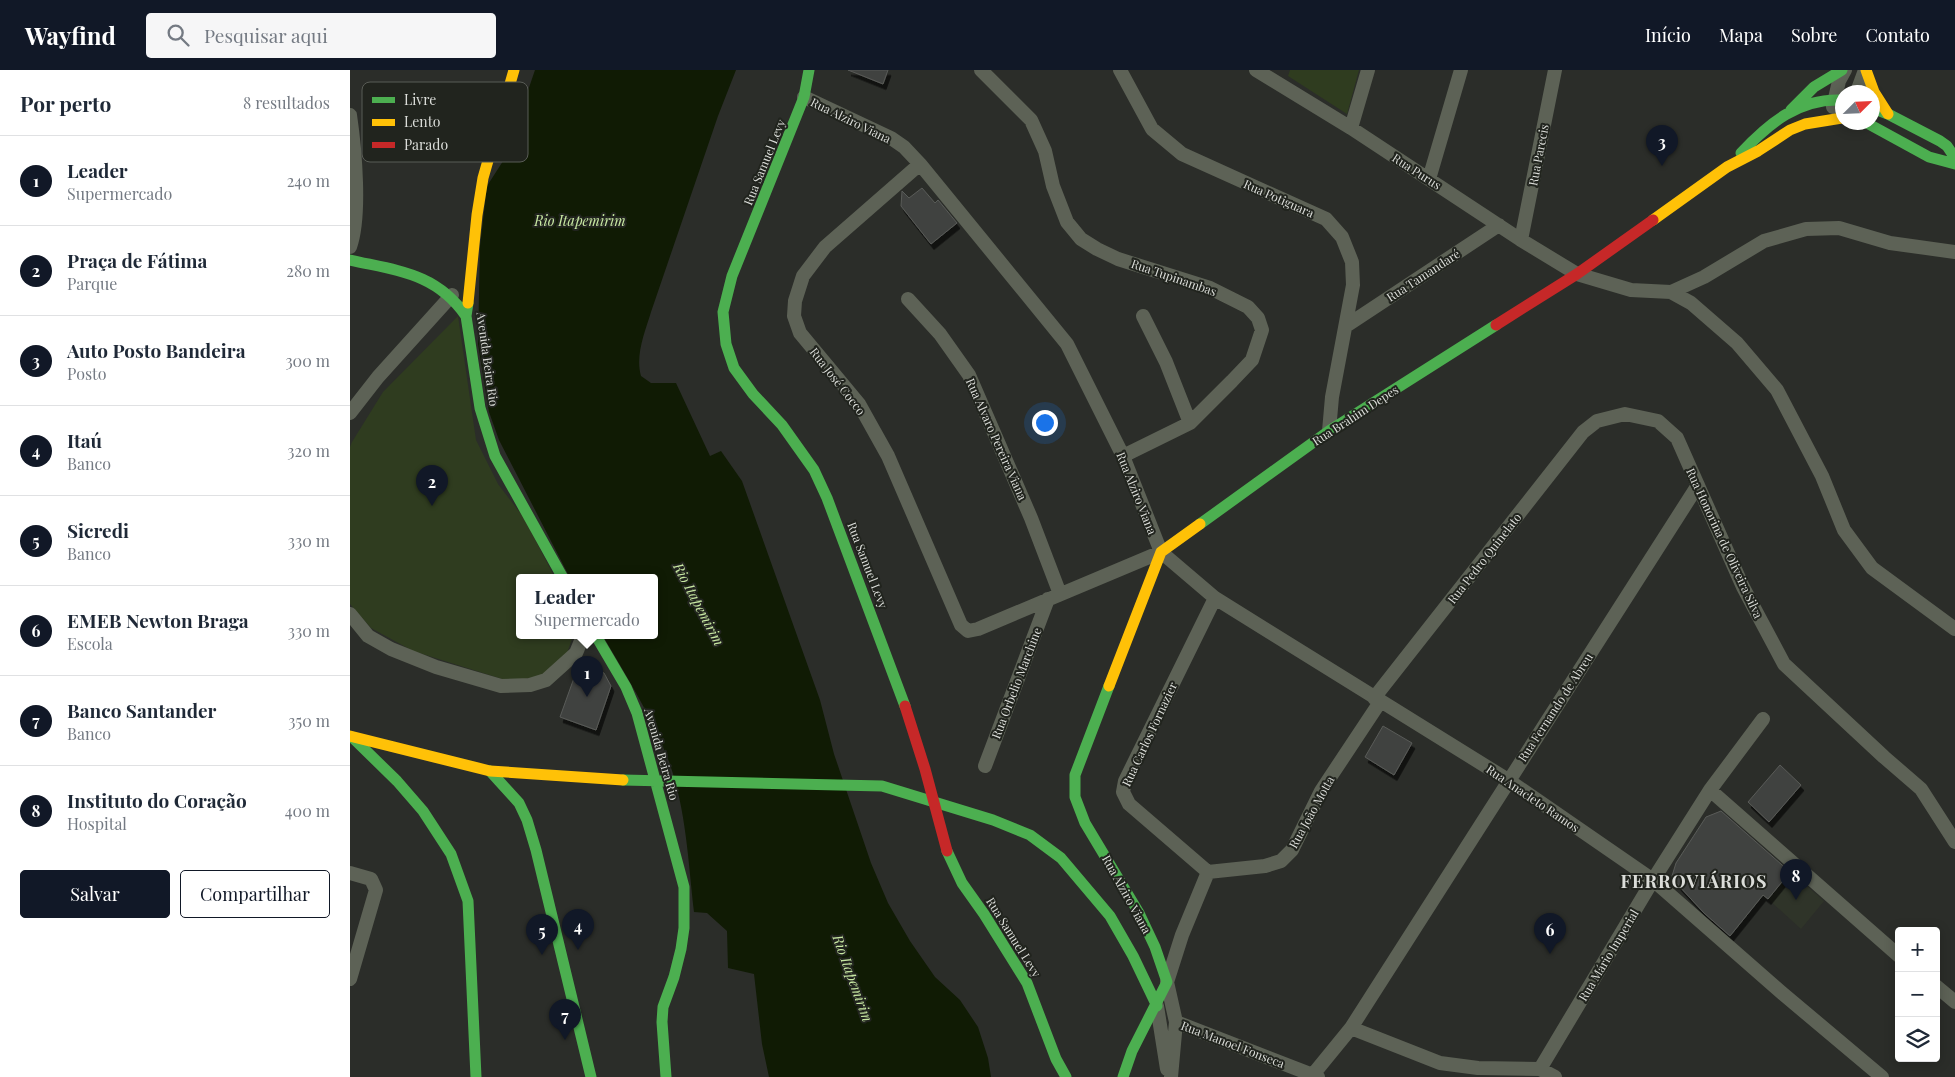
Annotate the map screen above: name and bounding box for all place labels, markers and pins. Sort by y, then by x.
pin: 3 [1646,125,1678,166]
pin: 2 [416,465,448,506]
pin: 1 [571,656,603,697]
pin: 8 [1780,859,1812,900]
pin: 4 [562,909,594,950]
pin: 6 [1534,913,1566,954]
pin: 5 [526,914,558,955]
pin: 7 [549,999,581,1040]

